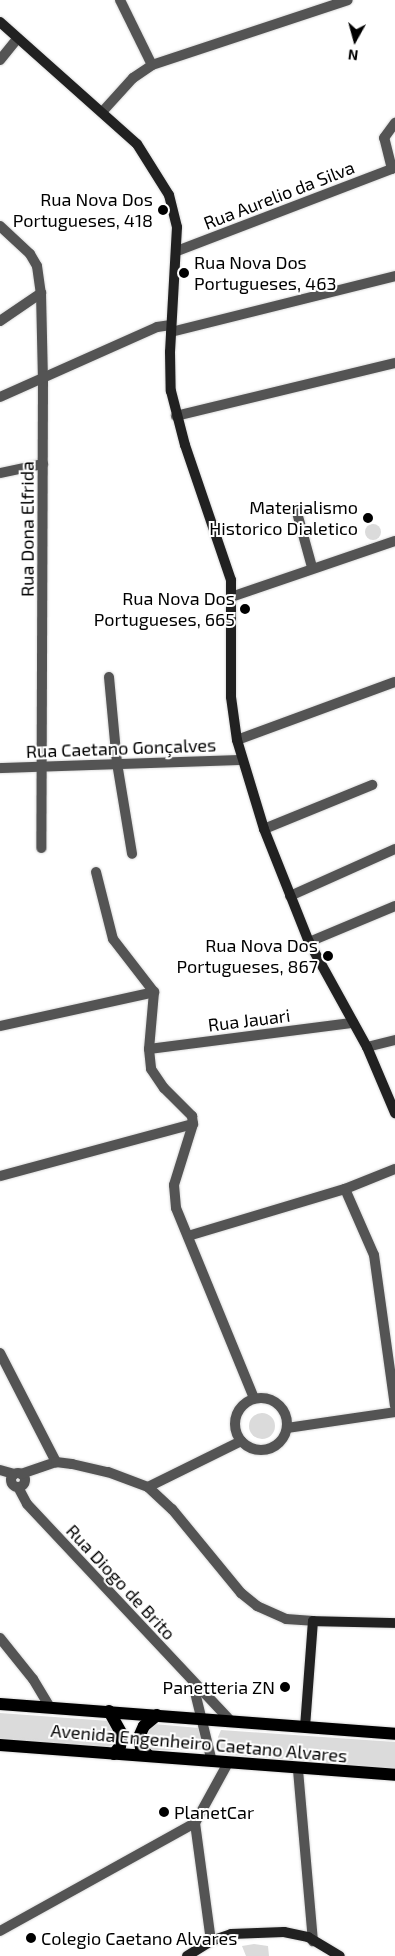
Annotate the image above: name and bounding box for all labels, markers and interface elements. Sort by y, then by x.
north arrow [330,15,380,65]
text: N [347,46,359,64]
street label: Rua Aurelio da Silva [200,156,358,234]
place label: Rua Nova Dos Portugueses, 418 [13,189,153,232]
marker: Rua Nova Dos Portugueses, 418 [157,204,169,216]
place label: Rua Nova Dos Portugueses, 463 [194,252,336,294]
marker: Rua Nova Dos Portugueses, 463 [178,267,190,279]
street label: Rua Dona Elfrida [16,461,38,597]
place label: Materialismo Historico Dialetico [209,497,358,540]
marker: Materialismo Historico Dialetico [362,512,374,524]
place label: Rua Nova Dos Portugueses, 665 [94,588,235,630]
marker: Rua Nova Dos Portugueses, 665 [239,603,251,615]
street label: Rua Caetano Gonçalves [25,734,217,762]
place label: Rua Nova Dos Portugueses, 867 [176,935,318,978]
marker: Rua Nova Dos Portugueses, 867 [322,950,334,962]
street label: Rua Jauari [206,1004,292,1036]
street label: Rua Diogo de Brito [62,1520,180,1644]
place label: Panetteria ZN [163,1676,275,1698]
marker: Panetteria ZN [279,1681,291,1693]
street label: Avenida Engenheiro Caetano Alvares [50,1719,348,1767]
place label: PlanetCar [174,1801,254,1823]
marker: PlanetCar [158,1806,170,1818]
place label: Colegio Caetano Alvares [41,1927,238,1949]
marker: Colegio Caetano Alvares [25,1932,37,1944]

